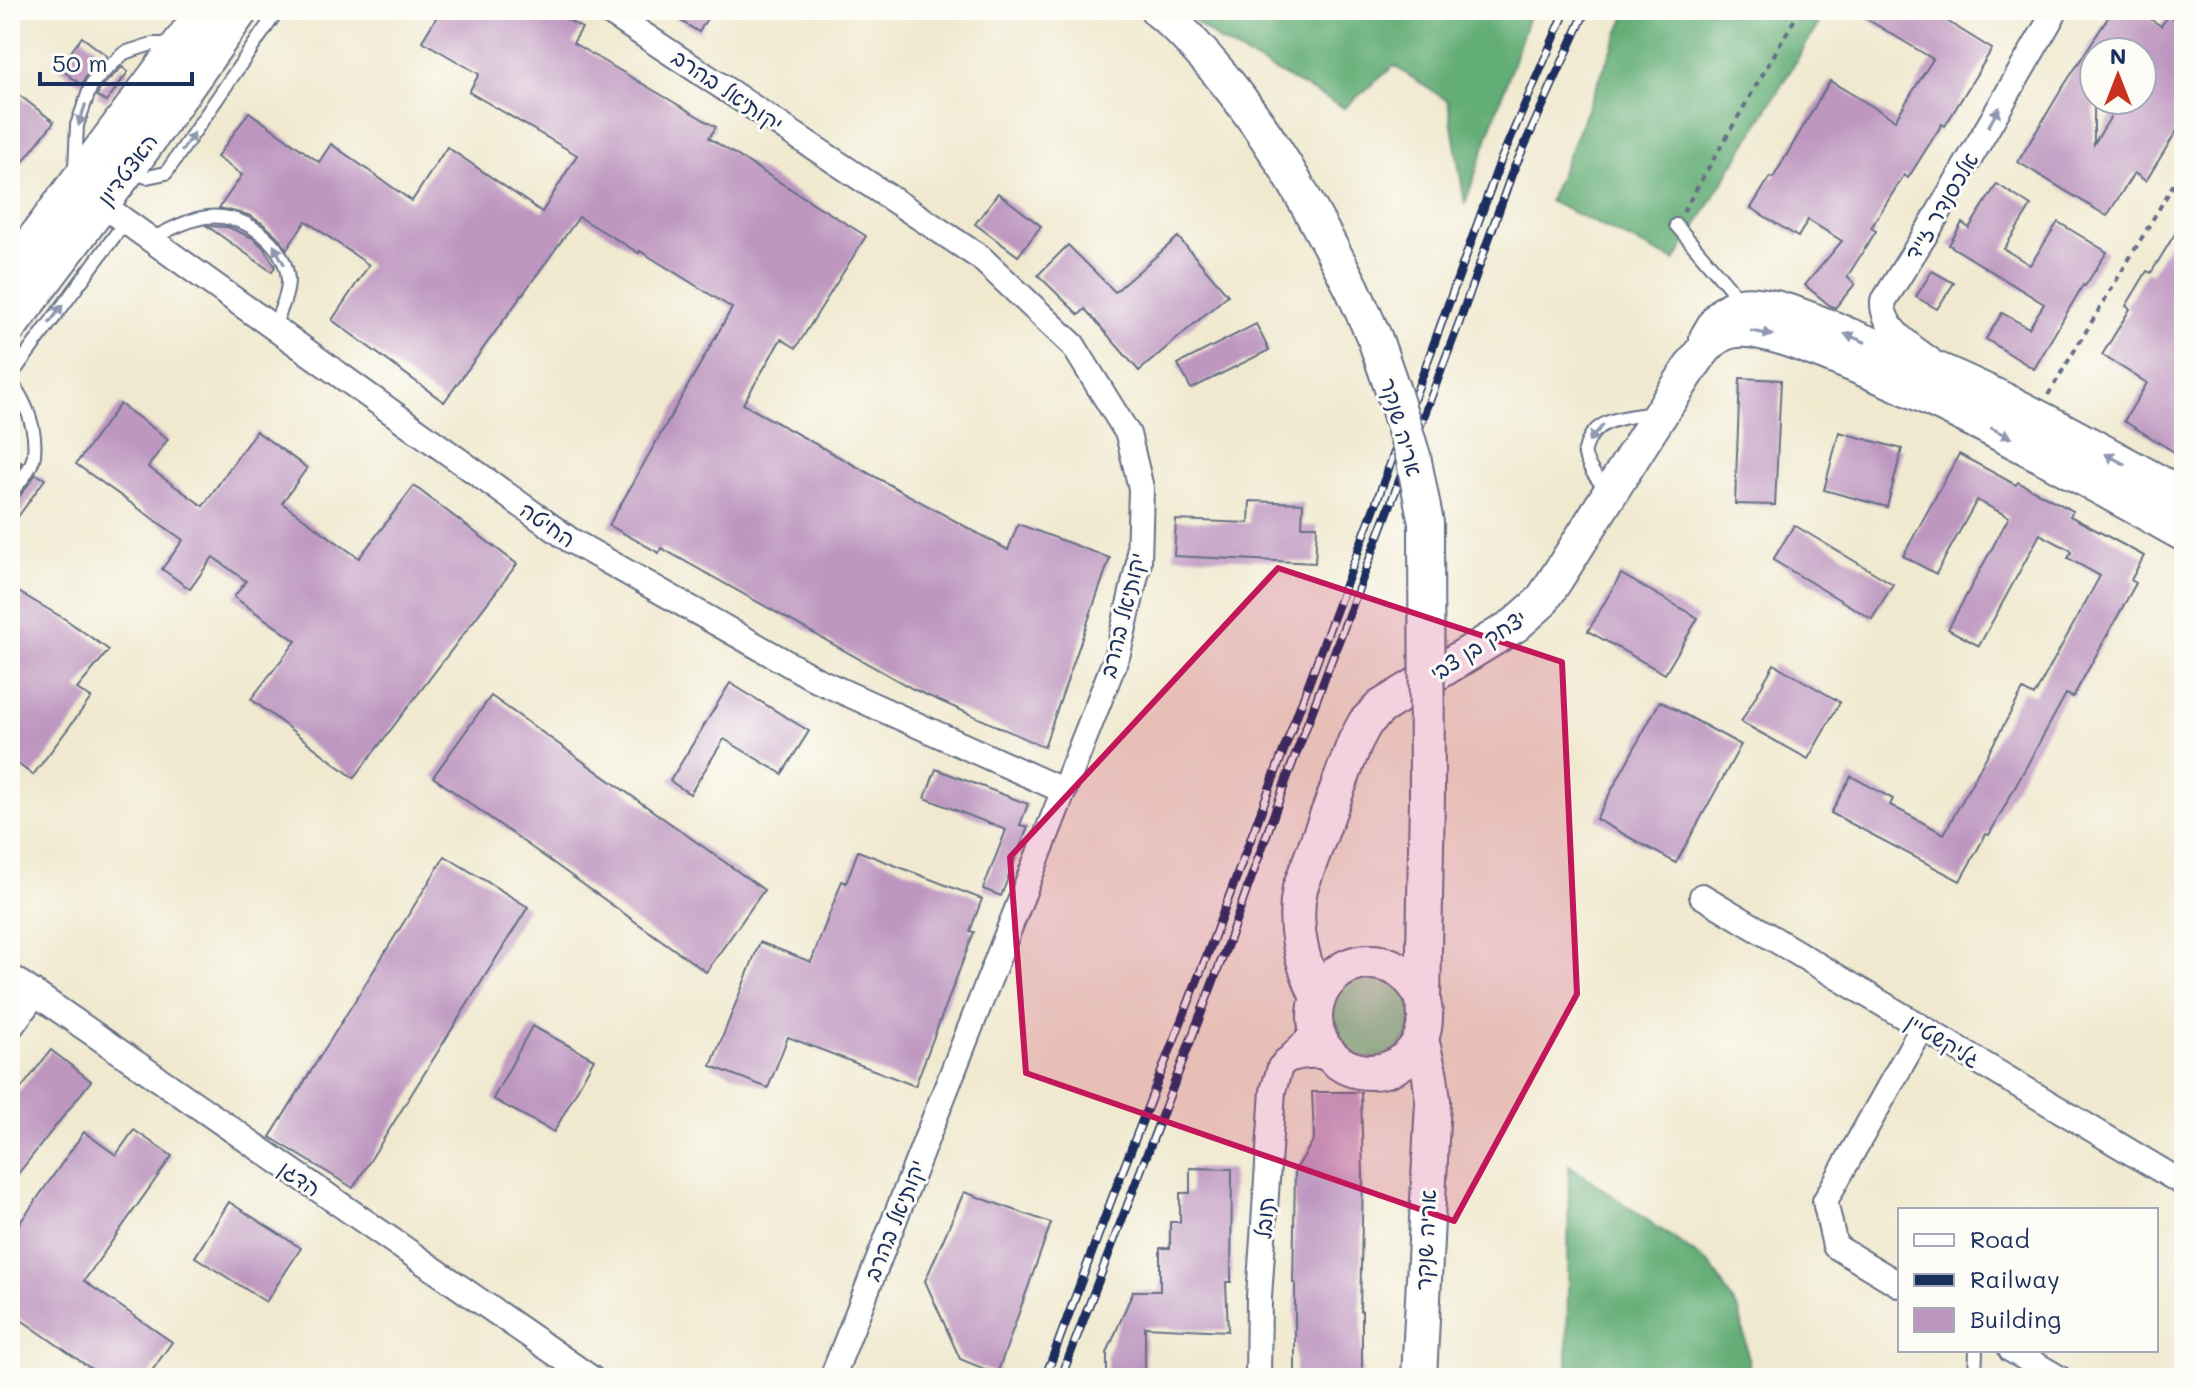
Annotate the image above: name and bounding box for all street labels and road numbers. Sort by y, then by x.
street label: יקותיאל בהרב [666,42,789,139]
street label: האצטדיון [90,127,164,211]
street label: אלכסנדר זייד [1897,147,1985,265]
street label: אריה שנקר [1374,374,1430,480]
street label: החיטה [515,495,581,553]
street label: יקותיאל בהרב [1092,549,1153,681]
street label: יצחק בן צבי [1424,603,1532,687]
street label: גליקשטיין [1901,1007,1985,1073]
street label: הדגן [273,1153,327,1203]
street label: יקותיאל בהרב [857,1155,932,1285]
street label: אריה שנקר [1408,1189,1442,1291]
street label: תובל [1248,1196,1280,1240]

